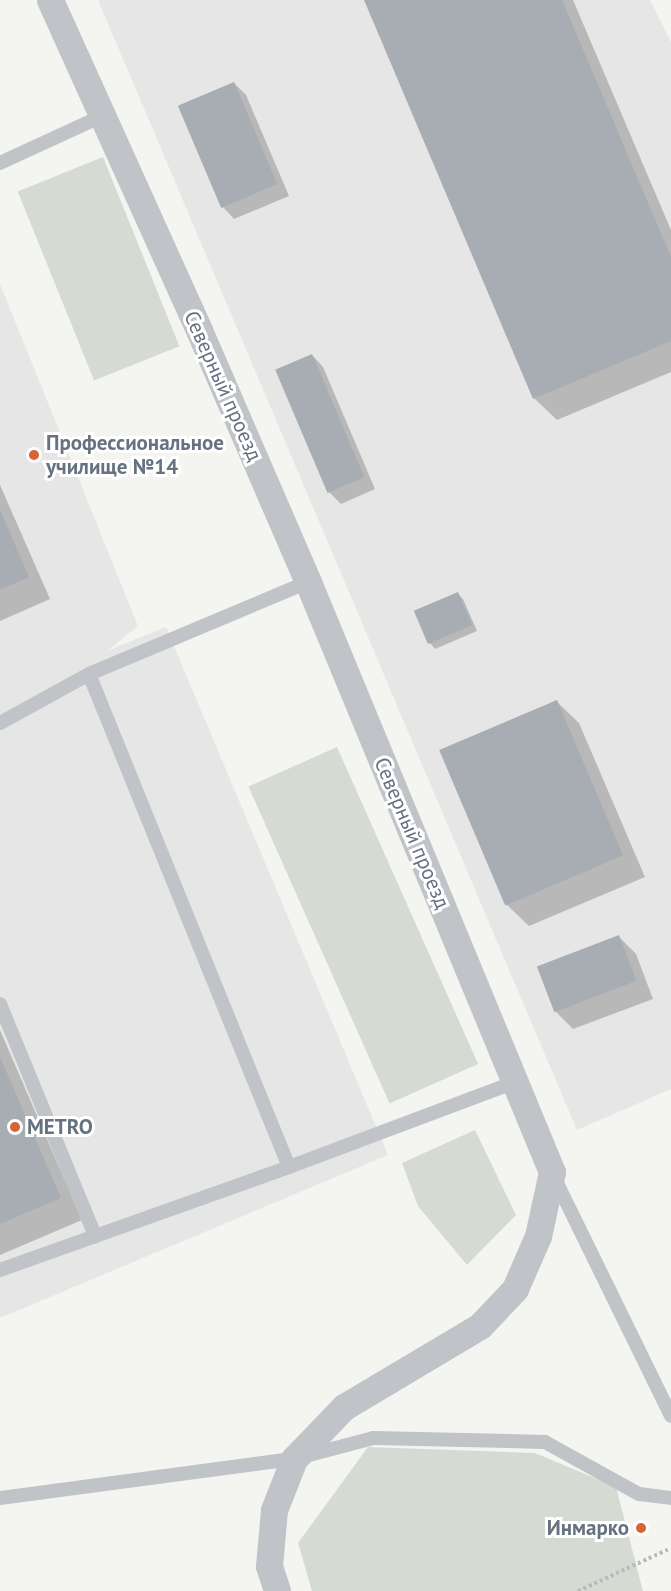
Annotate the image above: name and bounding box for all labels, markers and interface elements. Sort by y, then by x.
street label: Северный проезд [179,307,267,465]
place label: Профессиональное училище №14 [46,430,224,480]
marker: Профессиональное училище №14 [27,448,41,462]
street label: Северный проезд [369,754,455,912]
place label: METRO [27,1114,93,1140]
marker: METRO [8,1120,22,1134]
place label: Инмарко [547,1515,629,1541]
marker: Инмарко [634,1521,648,1535]

